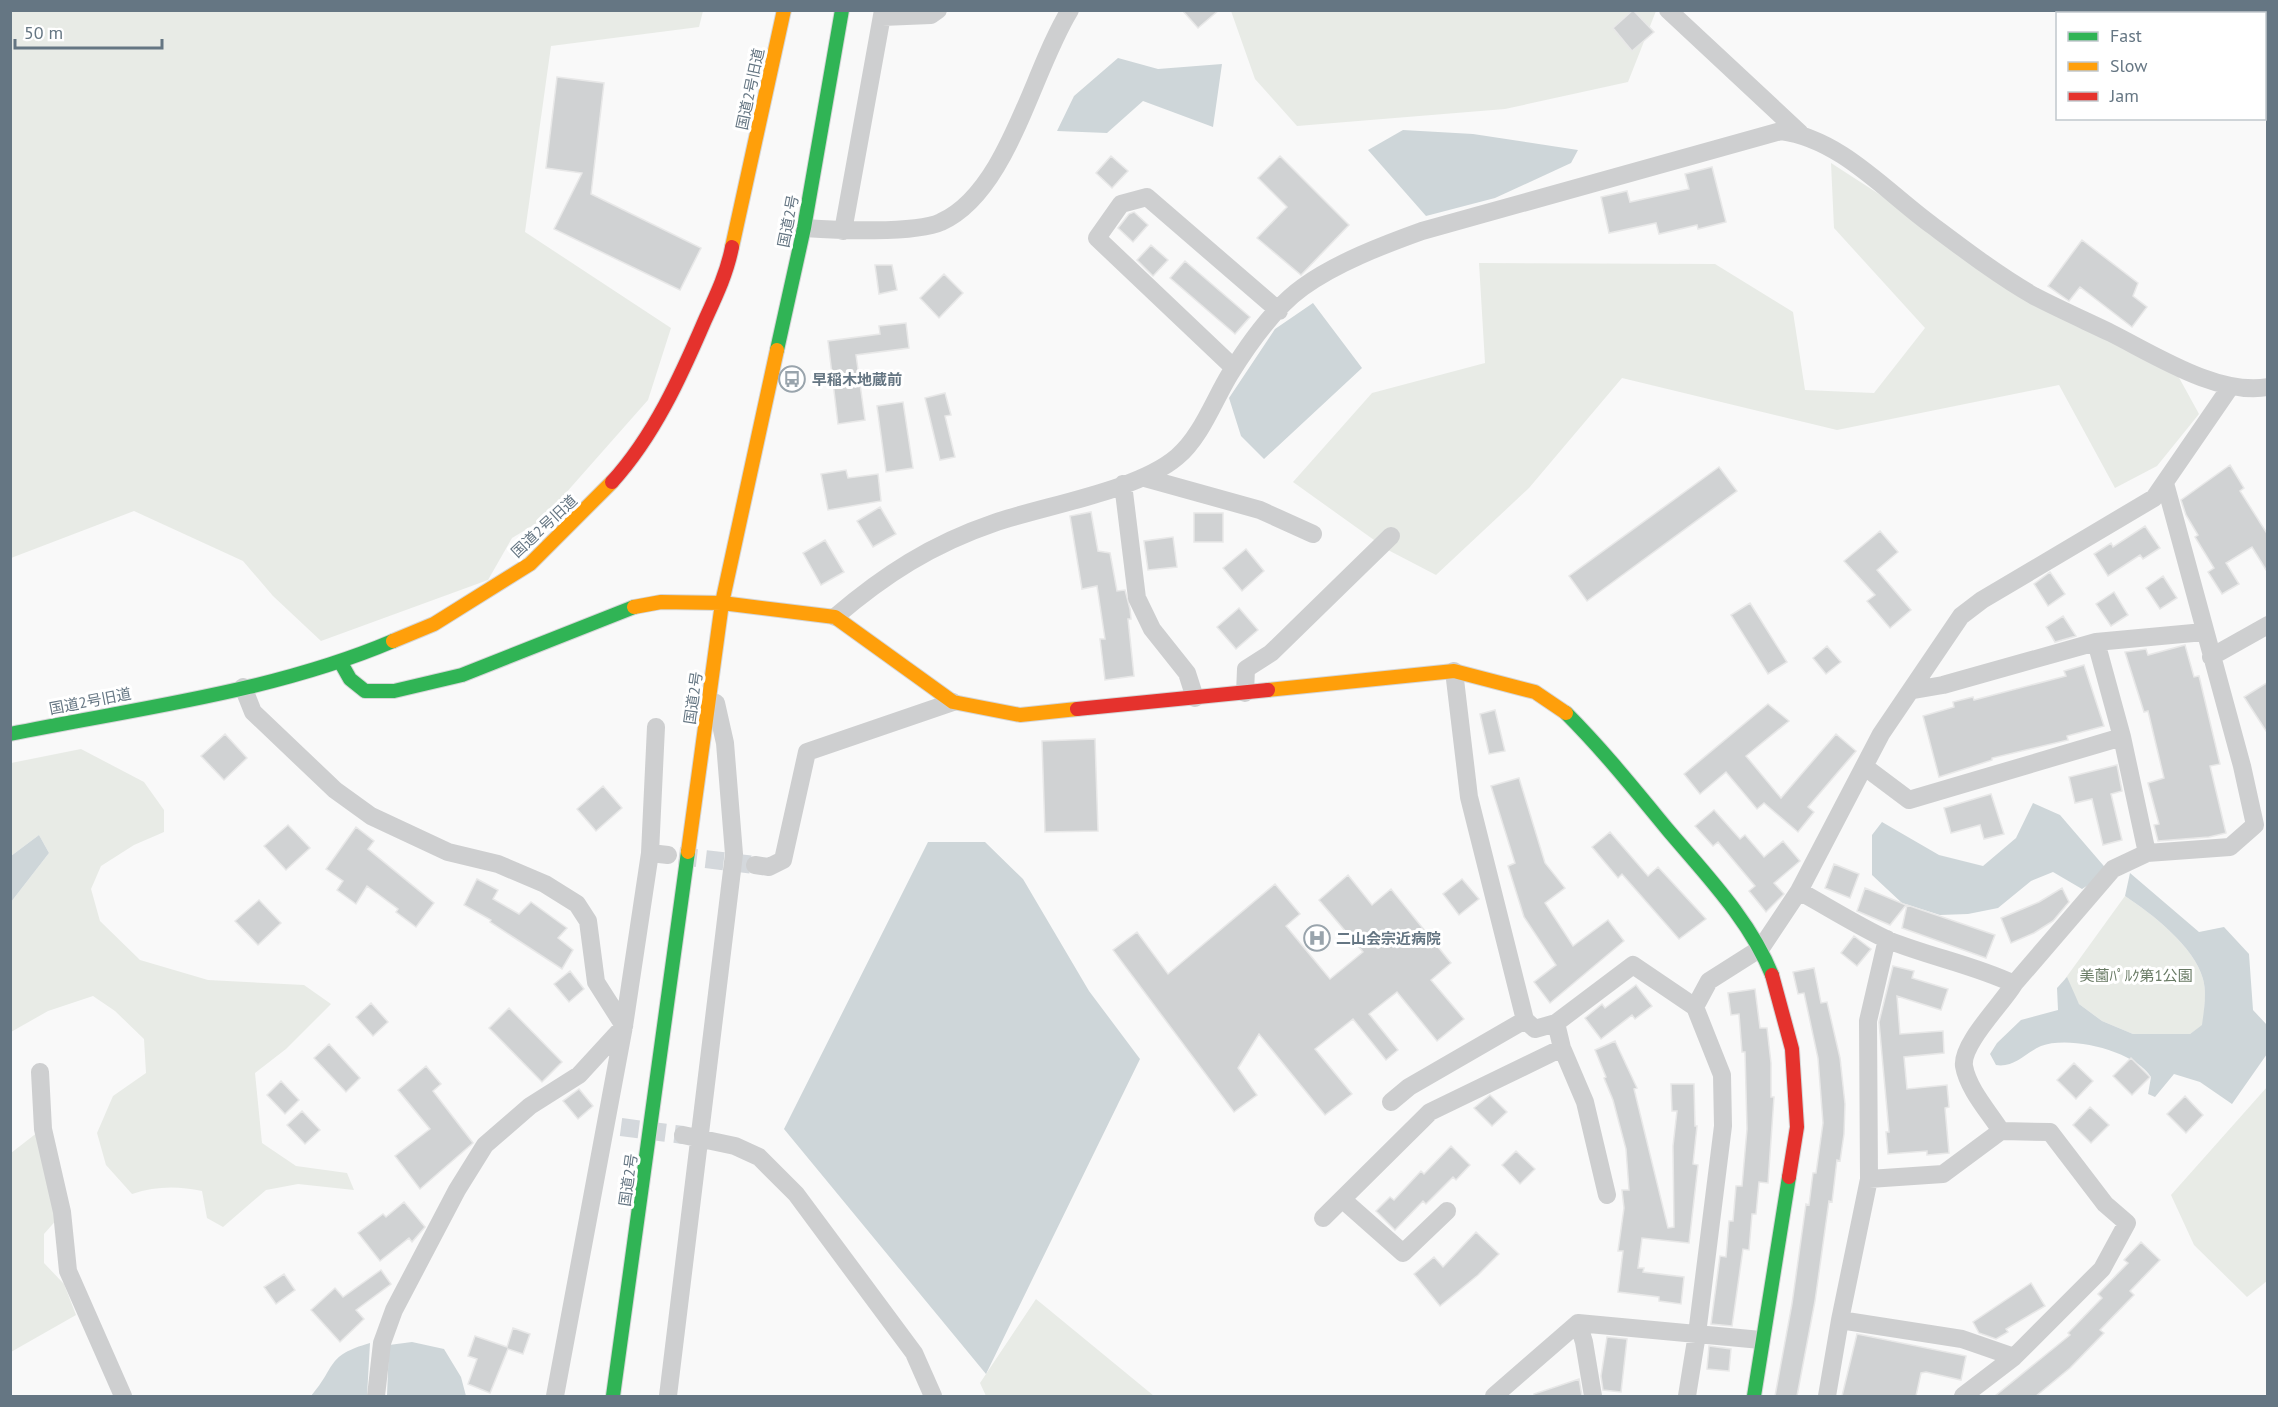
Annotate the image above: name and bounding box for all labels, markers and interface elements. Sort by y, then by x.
scale bar [15,12,162,50]
legend [2056,12,2266,120]
text: 50 m [24,21,63,44]
text: Fast [2110,24,2142,47]
street label: 国道2号旧道 [732,46,768,132]
text: Slow [2110,54,2148,77]
text: Jam [2109,84,2139,107]
street label: 国道2号 [774,193,802,249]
bus stop icon: 早稲木地蔵前 [777,364,807,394]
place label: 早稲木地蔵前 [812,370,902,389]
street label: 国道2号旧道 [507,491,581,561]
street label: 国道2号 [680,670,706,726]
street label: 国道2号旧道 [47,684,133,718]
hospital icon: 二山会宗近病院 [1302,923,1332,953]
place label: 二山会宗近病院 [1336,929,1441,948]
park label: 美薗ﾊﾟﾙｸ第1公園 [2079,966,2193,985]
street label: 国道2号 [615,1152,641,1208]

